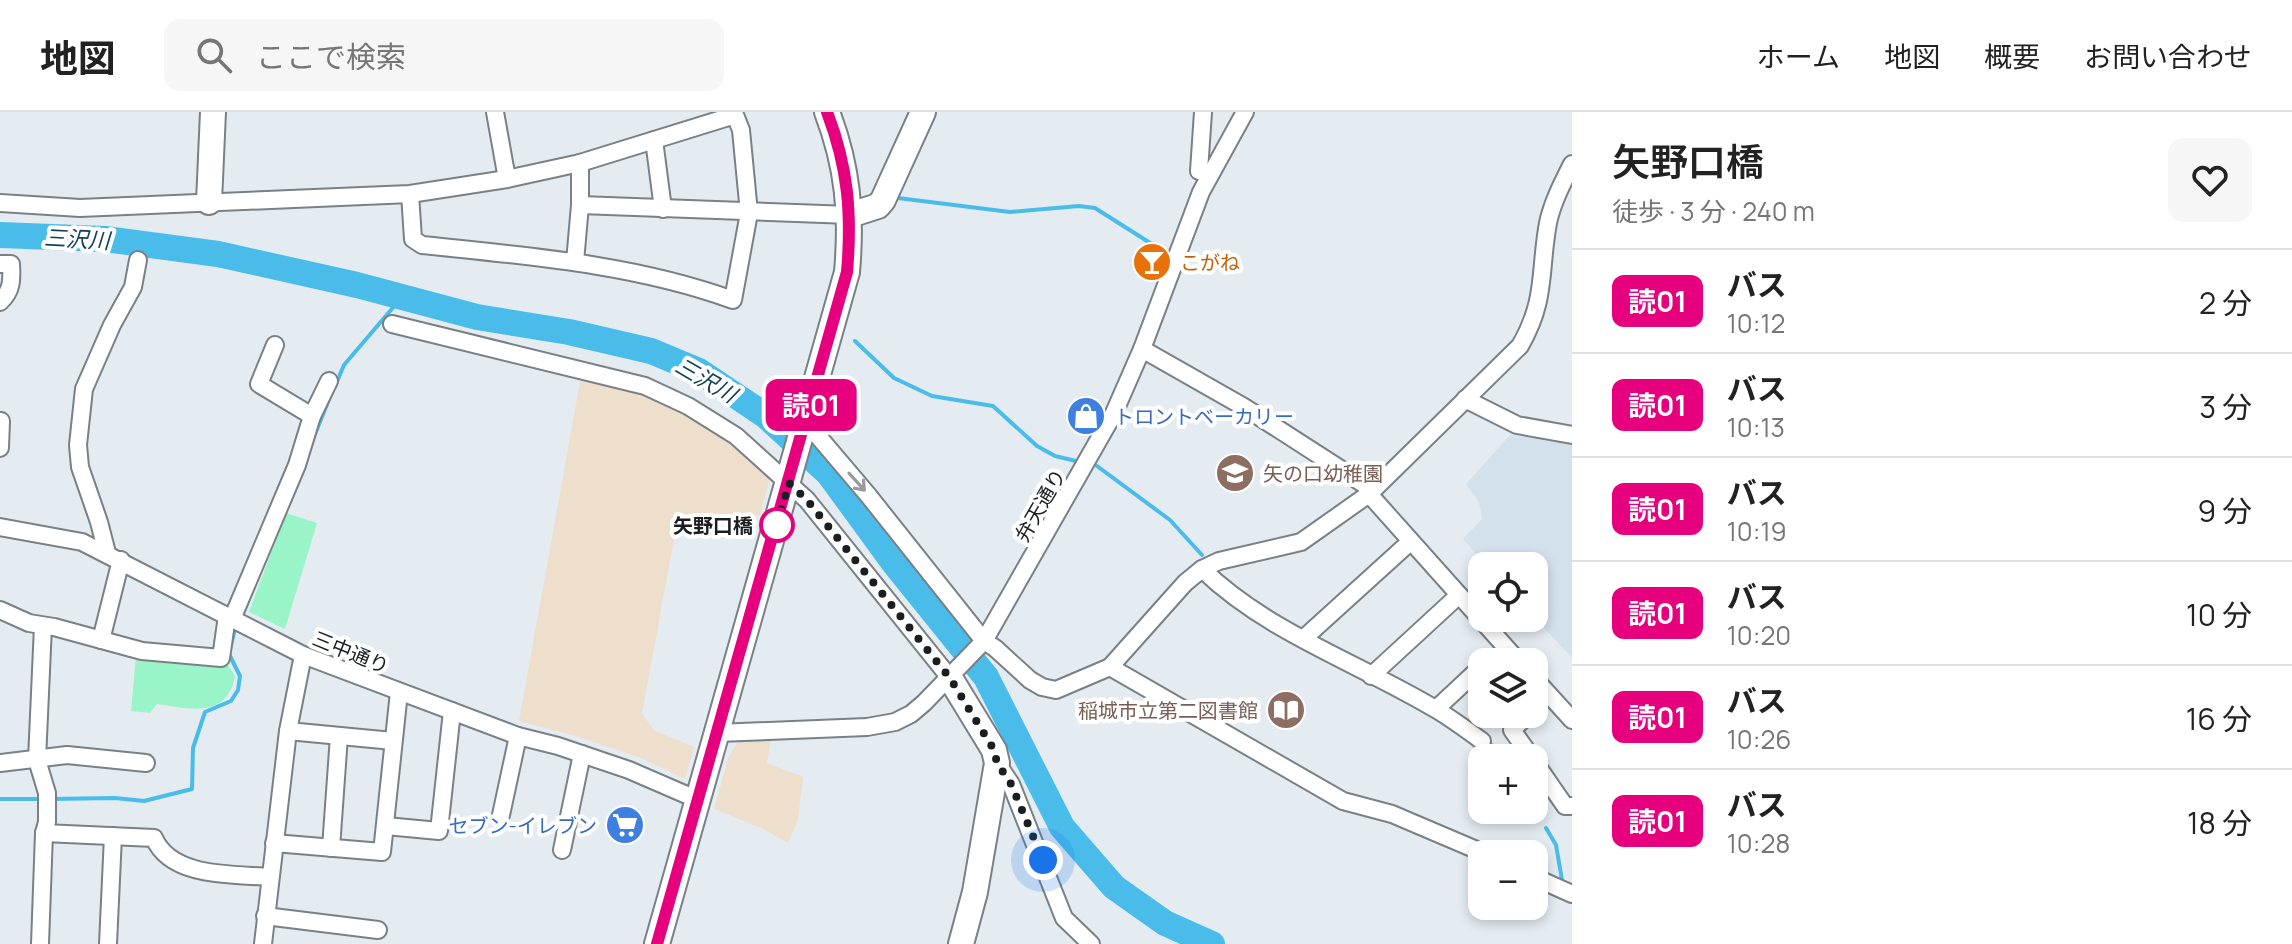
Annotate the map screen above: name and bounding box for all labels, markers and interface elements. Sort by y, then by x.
search box [164,19,724,91]
text: 地図 [40,31,116,83]
icon: search [192,33,236,77]
text: ここで検索 [256,36,406,77]
text: ホーム [1757,37,1840,75]
text: 地図 [1884,37,1940,75]
text: 概要 [1984,37,2040,75]
text: お問い合わせ [2084,37,2252,75]
text: 矢野口橋 [1612,135,1764,187]
button: heart [2168,138,2252,222]
text: 徒歩 · 3 分 · 240 m [1612,193,1815,229]
water label: 三沢川 [43,222,113,256]
bar icon: こがね [1131,241,1173,283]
place label: こがね [1180,249,1240,276]
text: バス [1727,264,1787,305]
text: 読01 [1628,282,1687,320]
text: 2 分 [2199,282,2252,323]
text: 10:12 [1727,305,1785,341]
water label: 三沢川 [670,351,744,410]
text: バス [1727,368,1787,409]
line badge: 読01 [765,379,857,431]
text: 読01 [782,386,840,424]
text: 読01 [1628,386,1687,424]
text: 3 分 [2199,386,2252,427]
shop icon: トロントベーカリー [1065,395,1107,437]
place label: トロントベーカリー [1114,403,1294,430]
text: 10:13 [1727,409,1785,445]
school or university icon: 矢の口幼稚園 [1214,452,1256,494]
place label: 矢の口幼稚園 [1263,460,1383,487]
street label: 弁天通り [1008,464,1072,546]
one-way arrow [847,471,865,491]
text: バス [1727,472,1787,513]
text: 読01 [1628,490,1687,528]
text: 9 分 [2197,490,2252,531]
marker: 矢野口橋 [760,508,794,542]
place label: 矢野口橋 [673,512,753,539]
text: 10:19 [1727,513,1787,549]
map controls [1468,552,1548,920]
button: locate [1468,552,1548,632]
text: バス [1727,576,1787,617]
text: 読01 [1628,594,1687,632]
text: 10 分 [2186,594,2252,635]
text: 10:20 [1727,617,1791,653]
street label: 三中通り [309,624,393,680]
button: layers [1468,648,1548,728]
text: バス [1727,680,1787,721]
library icon: 稲城市立第二図書館 [1265,689,1307,731]
place label: 稲城市立第二図書館 [1078,697,1258,724]
text: 読01 [1628,698,1687,736]
text: 16 分 [2186,698,2252,739]
text: 10:26 [1727,721,1791,757]
button: + [1468,744,1548,824]
text: バス [1727,784,1787,825]
text: 読01 [1628,802,1687,840]
text: 18 分 [2187,802,2252,843]
supermarket icon: セブン-イレブン [604,804,646,846]
place label: セブン-イレブン [449,812,597,839]
text: 10:28 [1727,825,1790,861]
your location [1023,840,1063,880]
button: − [1468,840,1548,920]

